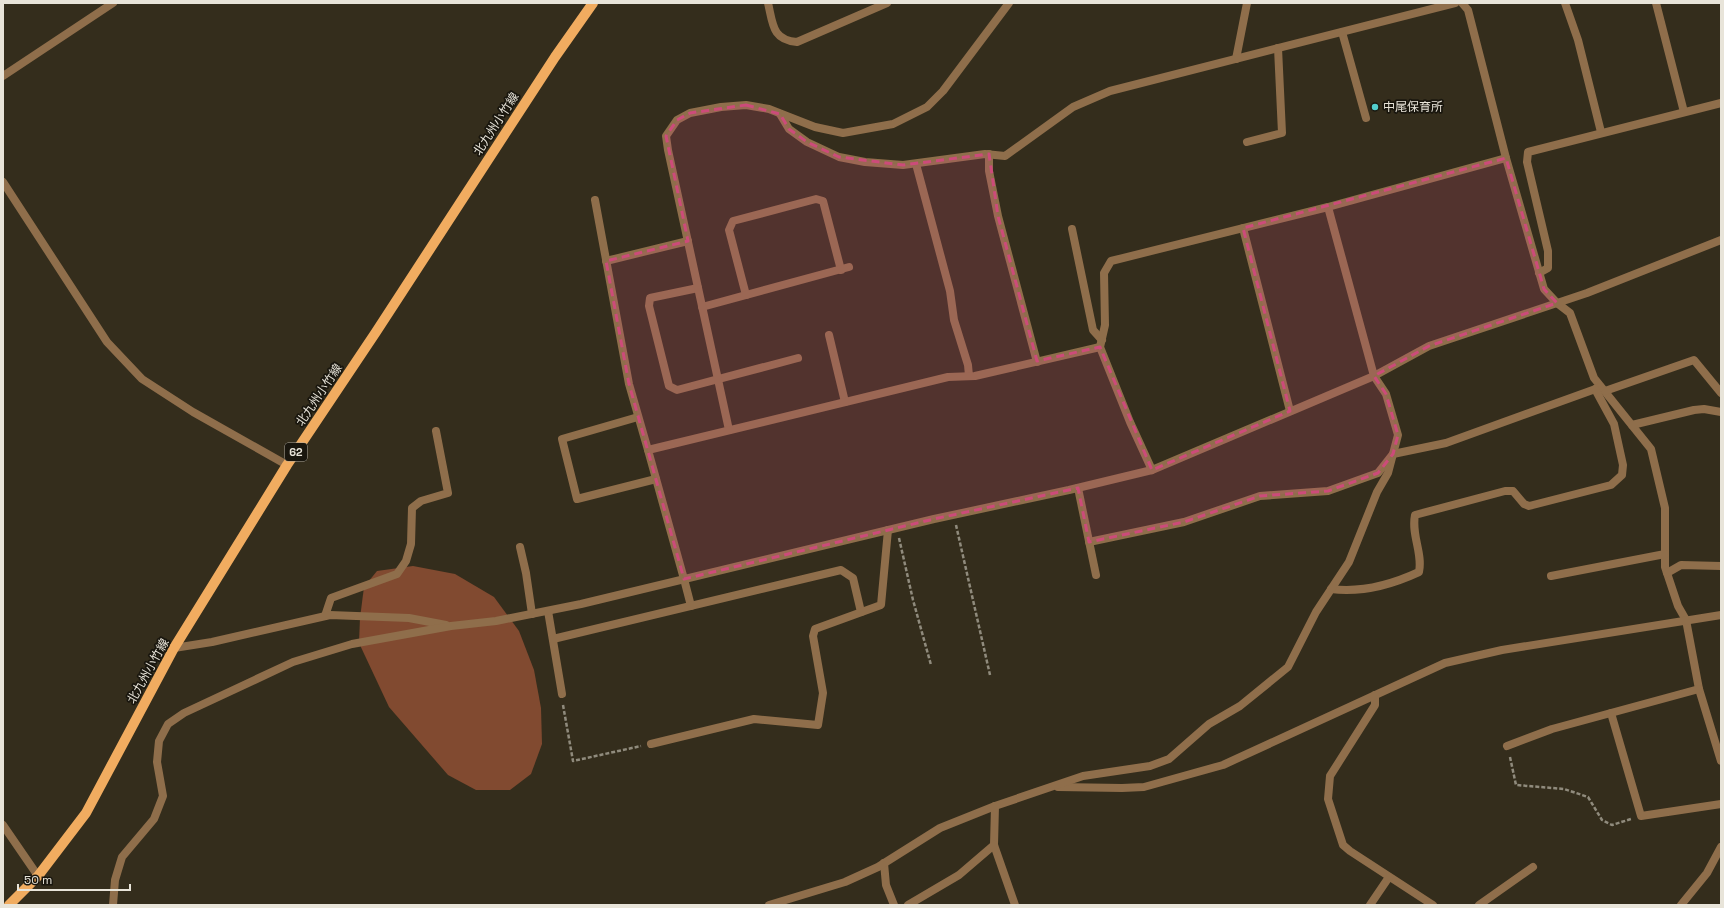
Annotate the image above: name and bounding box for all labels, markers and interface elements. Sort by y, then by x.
street label: 北九州小竹線 [470,89,522,159]
place label: 中尾保育所 [1383,99,1443,115]
marker: 中尾保育所 [1370,102,1380,112]
street label: 北九州小竹線 [292,361,346,429]
road number: 62 [285,443,307,461]
street label: 北九州小竹線 [124,636,172,706]
scale bar [18,866,130,892]
text: 50 m [24,872,52,888]

